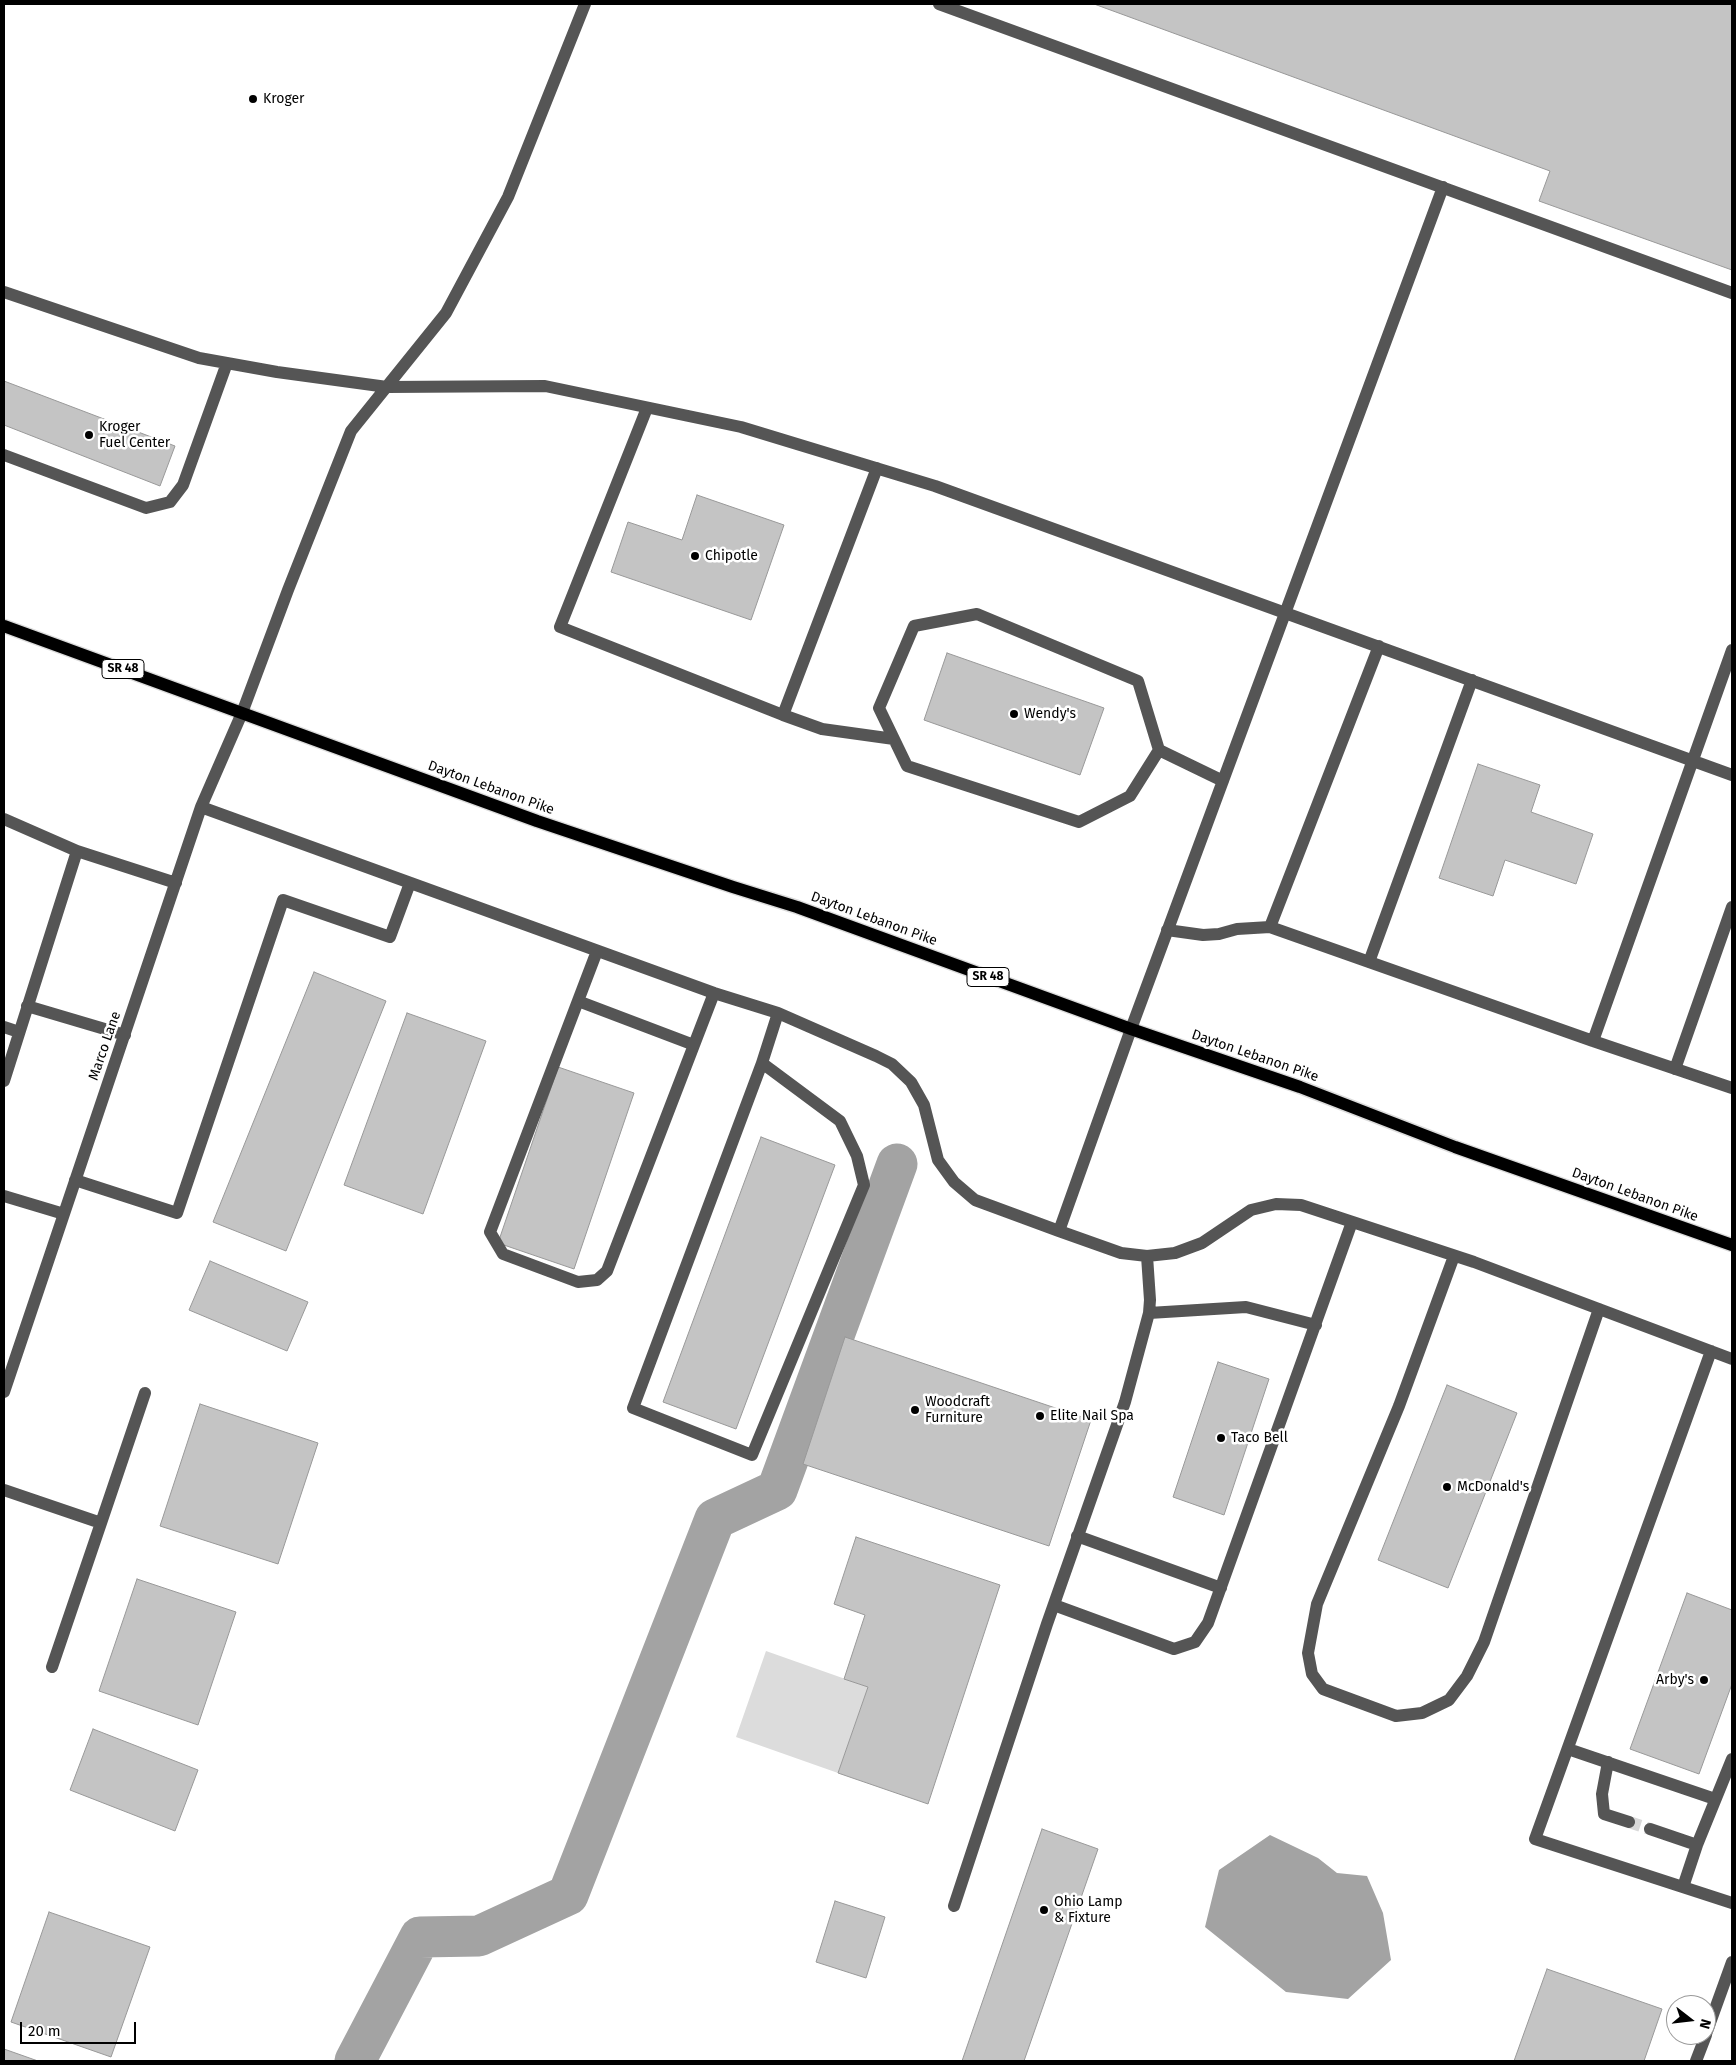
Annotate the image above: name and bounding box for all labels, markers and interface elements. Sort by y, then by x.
place label: Kroger [263,91,304,107]
marker: Kroger [247,93,259,105]
place label: Kroger Fuel Center [99,419,170,452]
marker: Kroger Fuel Center [83,429,95,441]
place label: Chipotle [705,548,758,564]
marker: Chipotle [689,550,701,562]
road number: SR 48 [102,660,144,679]
place label: Wendy's [1024,706,1076,722]
marker: Wendy's [1008,708,1020,720]
street label: Dayton Lebanon Pike [426,757,556,819]
street label: Dayton Lebanon Pike [809,888,939,950]
road number: SR 48 [967,968,1009,986]
street label: Marco Lane [85,1009,125,1083]
street label: Dayton Lebanon Pike [1189,1026,1321,1086]
street label: Dayton Lebanon Pike [1570,1164,1700,1226]
place label: Woodcraft Furniture [925,1394,990,1426]
marker: Woodcraft Furniture [909,1404,921,1416]
place label: Elite Nail Spa [1050,1408,1134,1424]
marker: Elite Nail Spa [1034,1410,1046,1422]
place label: Taco Bell [1231,1430,1288,1446]
marker: Taco Bell [1215,1432,1227,1444]
place label: McDonald's [1457,1479,1529,1495]
marker: McDonald's [1441,1481,1453,1493]
place label: Arby's [1656,1672,1694,1688]
marker: Arby's [1698,1674,1710,1686]
place label: Ohio Lamp & Fixture [1054,1894,1122,1926]
marker: Ohio Lamp & Fixture [1038,1904,1050,1916]
north arrow [1666,1995,1716,2045]
scale bar [22,2012,139,2044]
text: N [1695,2017,1714,2031]
text: 20 m [28,2022,61,2040]

